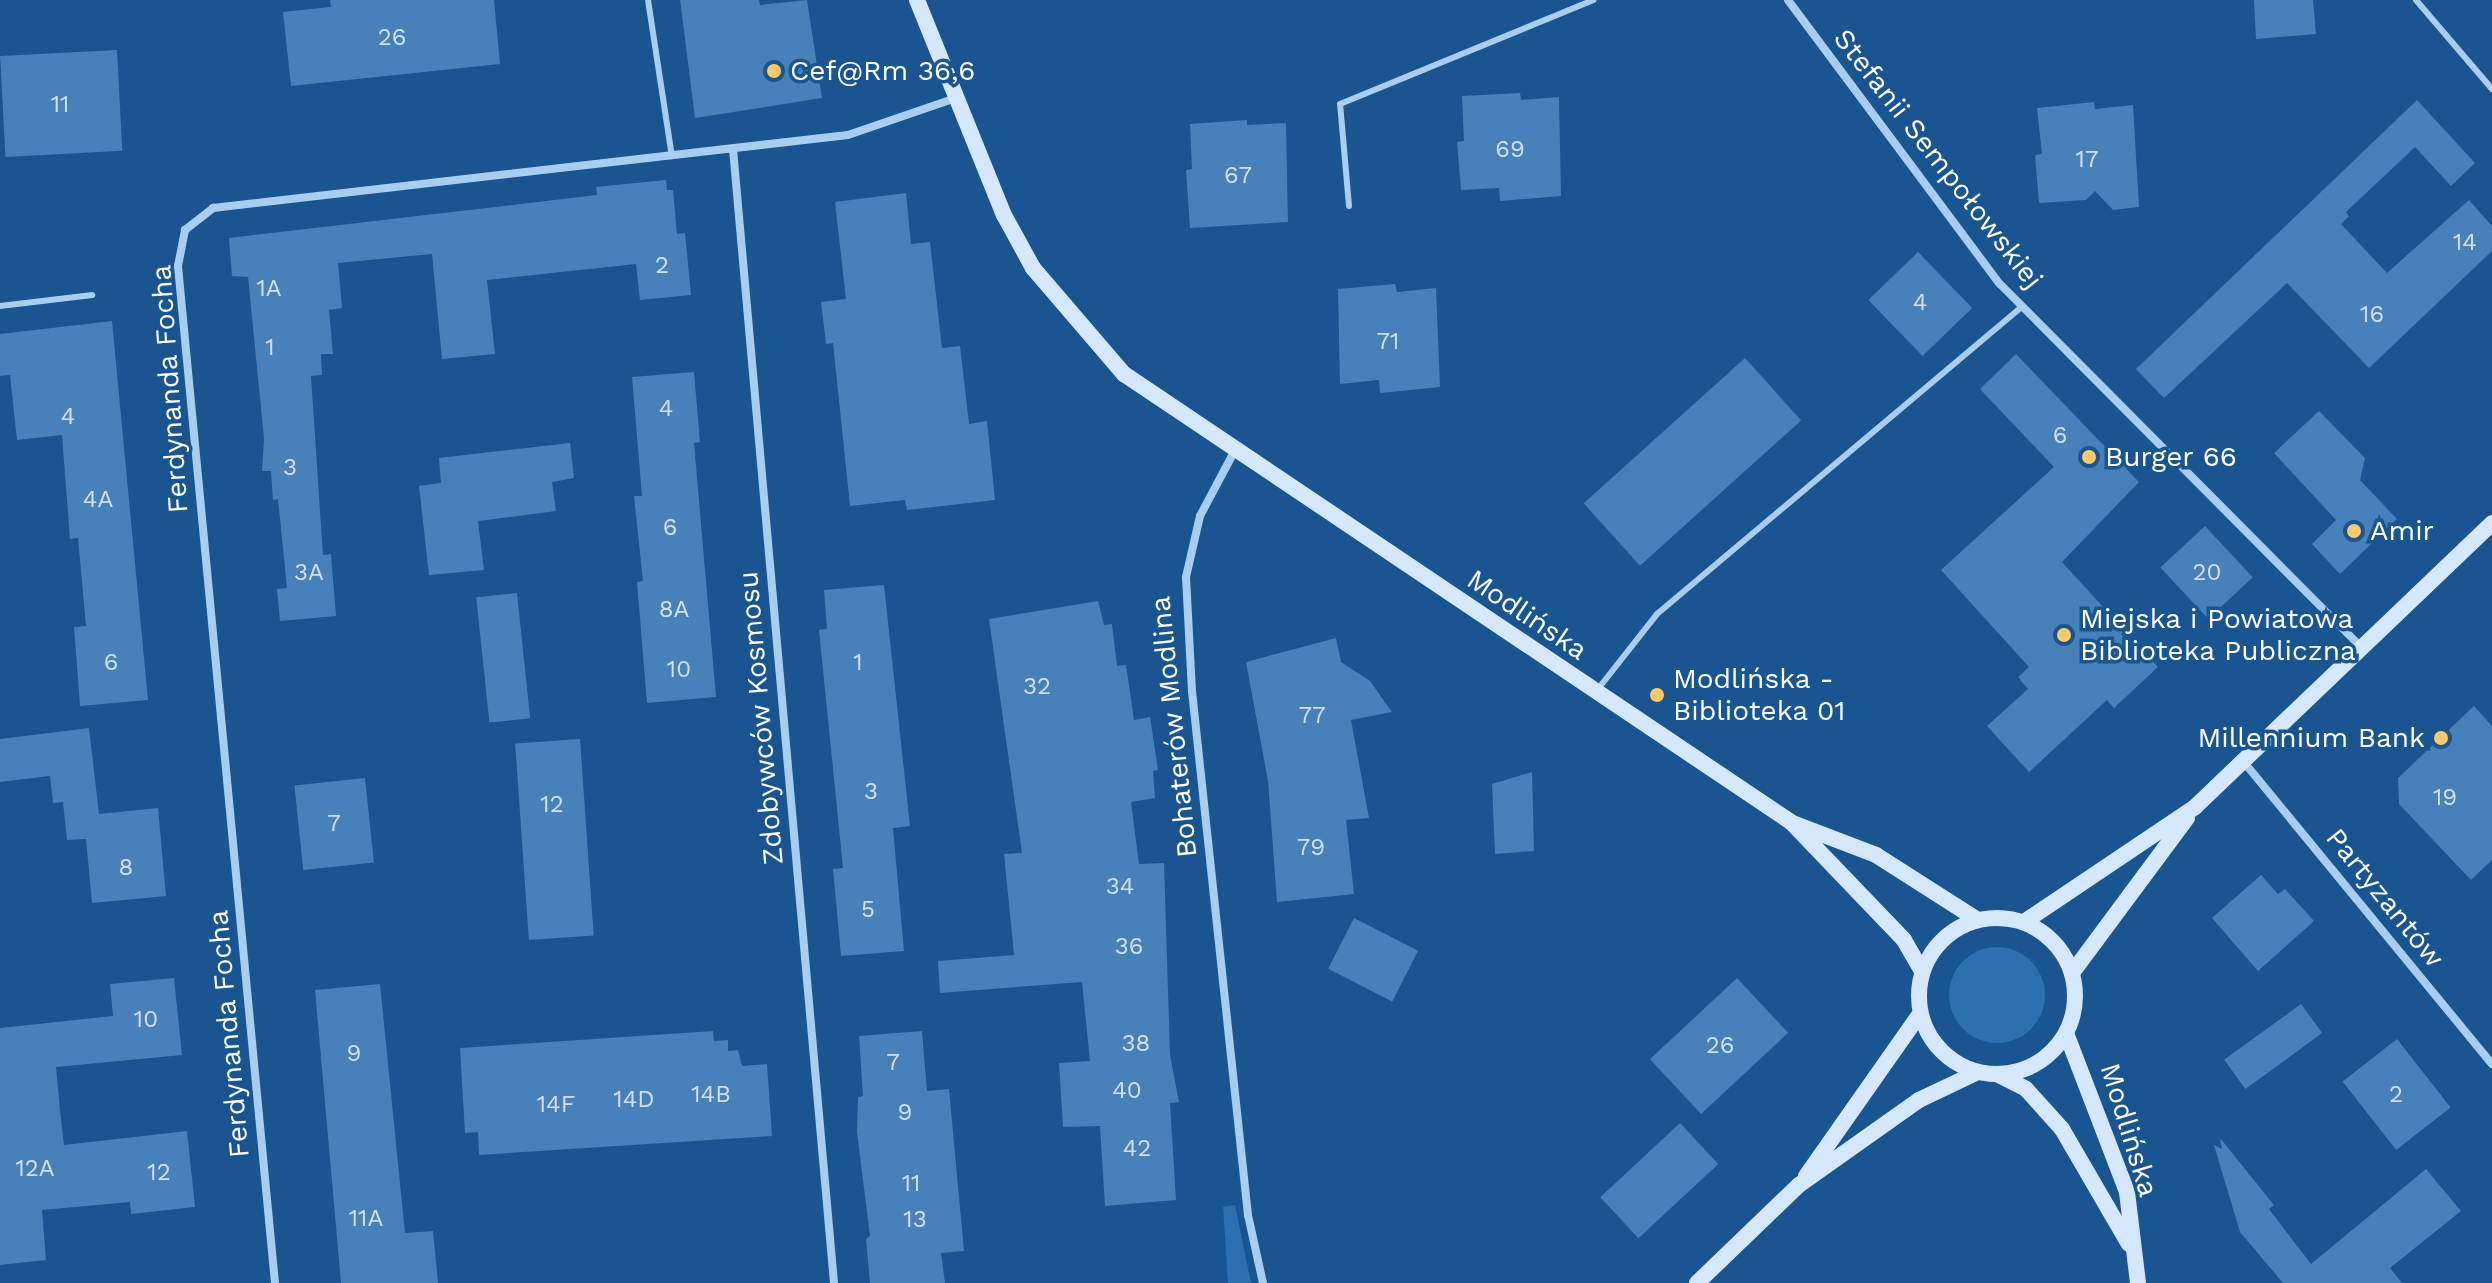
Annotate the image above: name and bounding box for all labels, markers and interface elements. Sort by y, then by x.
street label: Stefanii Sempołowskiej [1826,23,2050,295]
house number: 26 [378,24,406,52]
place label: Cef@Rm 36,6 [790,54,975,88]
marker: Cef@Rm 36,6 [765,62,783,80]
house number: 11 [51,91,69,119]
house number: 69 [1495,136,1525,164]
house number: 17 [2076,146,2098,174]
house number: 67 [1224,162,1252,190]
house number: 14 [2453,229,2477,257]
house number: 2 [655,252,669,280]
street label: Ferdynanda Focha [145,263,195,515]
house number: 1A [256,275,282,303]
house number: 4 [1913,289,1927,317]
house number: 16 [2360,301,2384,329]
house number: 71 [1377,328,1399,356]
house number: 1 [265,334,275,362]
house number: 4 [659,395,673,423]
house number: 4 [61,403,75,431]
house number: 6 [2053,422,2067,450]
place label: Burger 66 [2105,440,2237,474]
marker: Burger 66 [2080,448,2098,466]
house number: 3 [283,454,297,482]
house number: 4A [83,486,113,514]
house number: 6 [663,514,677,542]
place label: Amir [2370,514,2434,548]
marker: Amir [2345,522,2363,540]
house number: 3A [294,559,324,587]
house number: 20 [2193,559,2221,587]
street label: Modlińska [1461,563,1593,667]
street label: Zdobywców Kosmosu [731,570,791,866]
street label: Bohaterów Modlina [1144,594,1204,860]
house number: 8A [659,596,689,624]
place label: Miejska i Powiatowa Biblioteka Publiczna [2080,602,2356,668]
marker: Miejska i Powiatowa Biblioteka Publiczna [2055,626,2073,644]
house number: 6 [104,649,118,677]
house number: 1 [853,649,863,677]
house number: 10 [667,656,691,684]
place label: Modlińska - Biblioteka 01 [1673,662,1846,728]
house number: 32 [1023,673,1051,701]
marker: Modlińska - Biblioteka 01 [1648,686,1666,704]
house number: 77 [1299,702,1325,730]
place label: Millennium Bank [2197,721,2425,755]
marker: Millennium Bank [2432,729,2450,747]
house number: 3 [864,778,878,806]
house number: 19 [2433,784,2457,812]
house number: 12 [540,791,564,819]
house number: 7 [327,810,341,838]
street label: Partyzantów [2319,822,2451,974]
house number: 79 [1297,834,1325,862]
house number: 8 [119,854,133,882]
house number: 34 [1106,873,1134,901]
house number: 5 [861,896,875,924]
street label: Ferdynanda Focha [201,908,257,1160]
house number: 36 [1115,933,1143,961]
house number: 10 [134,1006,158,1034]
house number: 38 [1122,1030,1150,1058]
house number: 26 [1706,1032,1734,1060]
house number: 9 [347,1040,361,1068]
house number: 7 [886,1049,900,1077]
street label: Modlińska [2093,1059,2165,1201]
house number: 40 [1112,1077,1142,1105]
house number: 14B [691,1081,731,1109]
house number: 2 [2389,1081,2403,1109]
house number: 14D [613,1086,655,1114]
house number: 14F [537,1091,575,1119]
house number: 9 [898,1099,912,1127]
house number: 42 [1123,1135,1151,1163]
house number: 12A [15,1155,55,1183]
house number: 12 [147,1159,171,1187]
house number: 11 [902,1170,920,1198]
house number: 11A [349,1205,383,1233]
house number: 13 [903,1206,927,1234]

